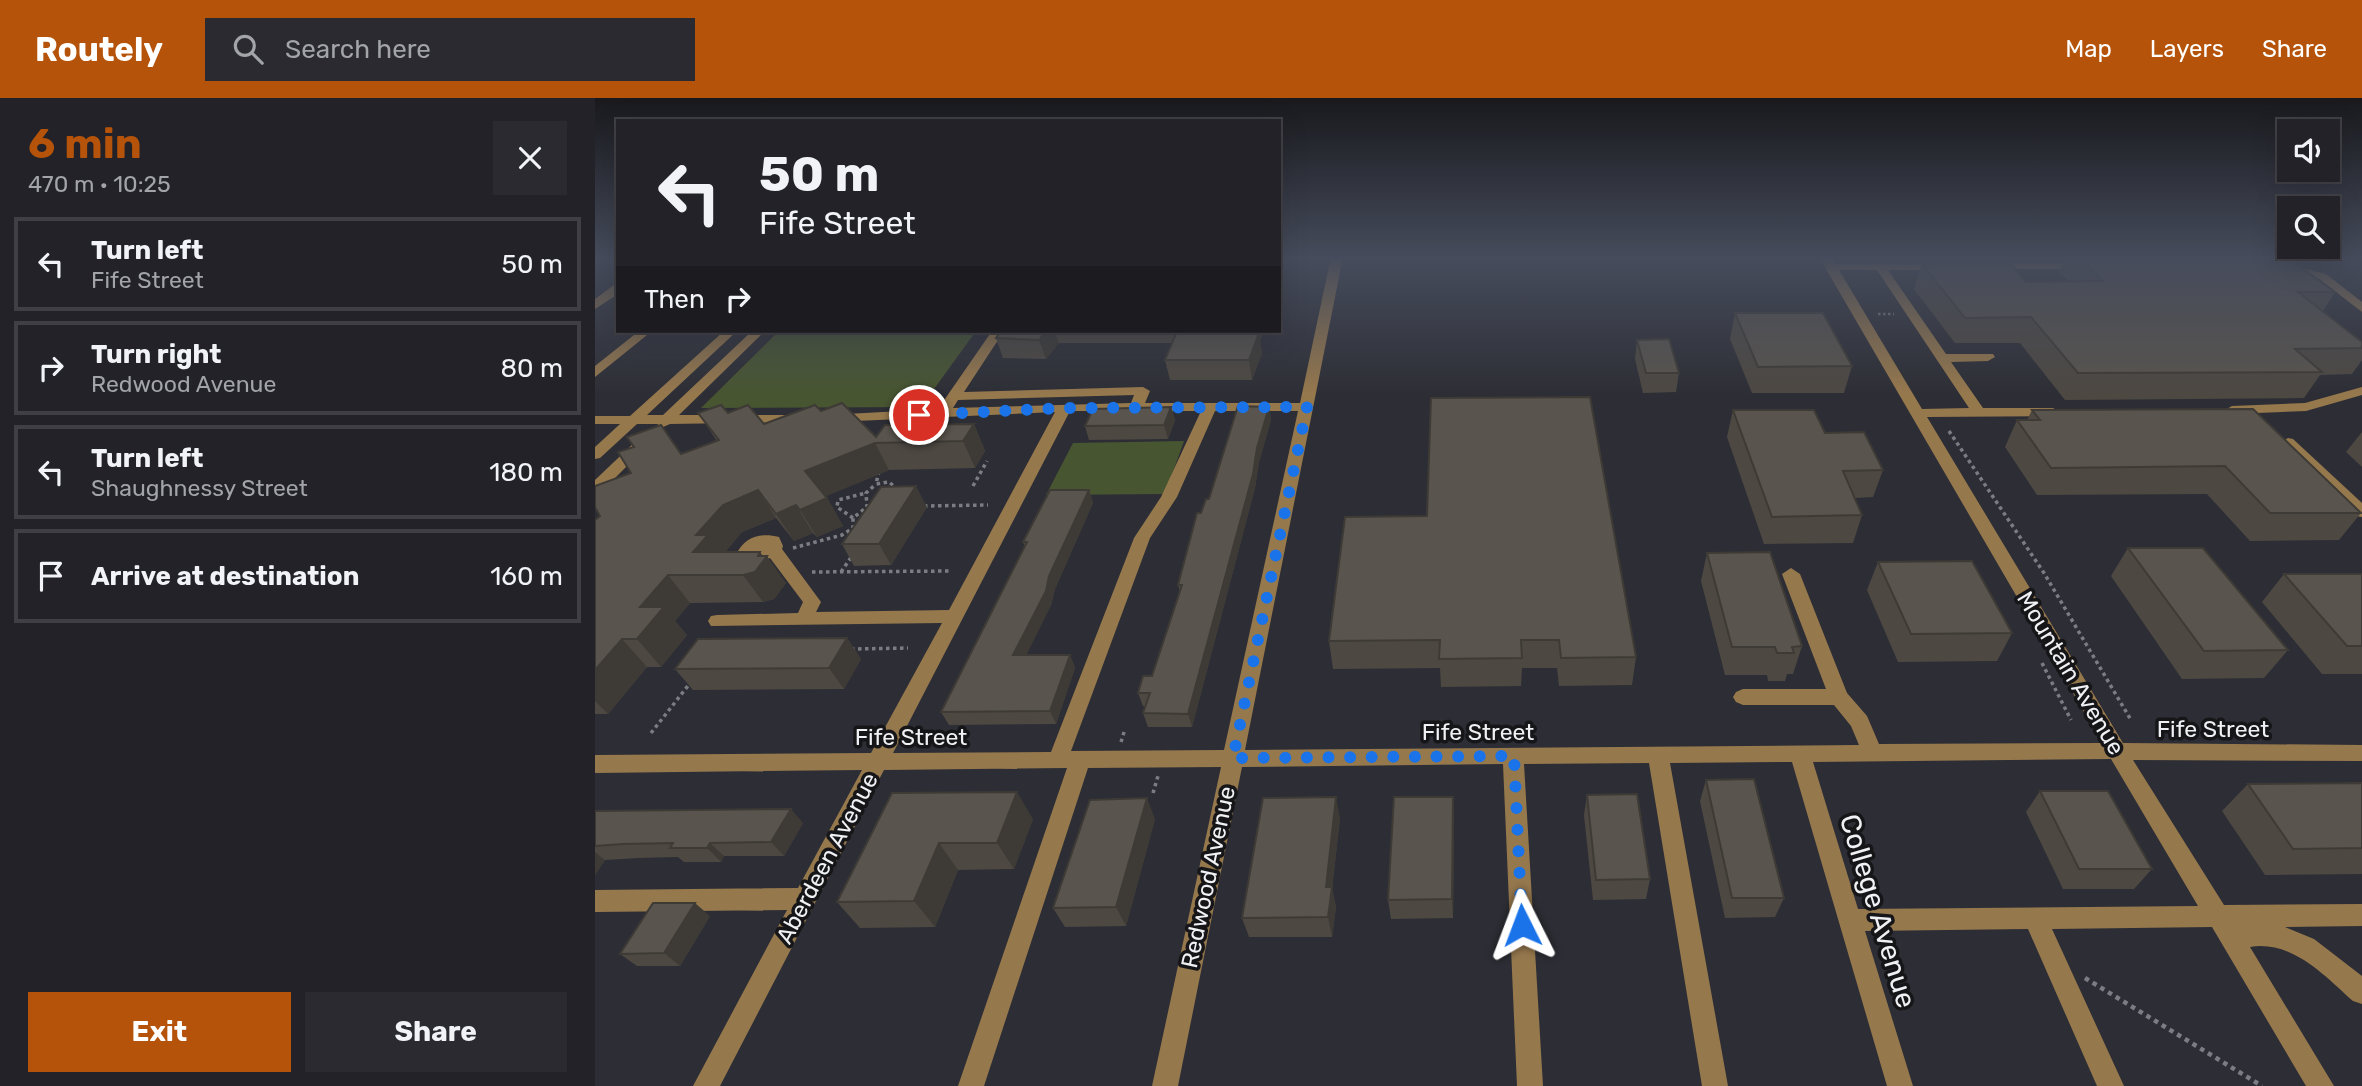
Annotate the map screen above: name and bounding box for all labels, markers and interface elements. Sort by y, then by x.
search box [205,18,695,81]
text: Routely [35,30,163,69]
icon: search [229,30,267,68]
text: Search here [285,34,431,65]
text: Map [2065,35,2112,63]
text: Layers [2150,35,2224,63]
text: Share [2262,35,2327,63]
text: 6 min [28,119,142,169]
map controls [2277,119,2340,259]
button: sound [2277,119,2340,182]
button: close [493,121,567,195]
text: 50 m [759,145,879,203]
icon: left [644,147,735,238]
text: 470 m · 10:25 [28,170,171,198]
button: search [2277,196,2340,259]
text: Fife Street [759,204,916,242]
text: Turn left [91,235,203,266]
icon: left [32,245,70,283]
text: 50 m [502,249,563,280]
text: Fife Street [91,266,204,294]
icon: right [719,280,757,318]
text: Then [644,284,705,315]
text: Turn right [91,339,221,370]
icon: right [32,349,70,387]
text: 80 m [500,353,563,384]
text: Redwood Avenue [91,370,276,398]
pin [889,385,949,445]
icon: arrive [900,396,938,434]
text: Turn left [91,443,203,474]
icon: left [32,453,70,491]
text: 180 m [489,457,563,488]
text: Shaughnessy Street [91,474,308,502]
icon: arrive [32,557,70,595]
text: Arrive at destination [91,561,359,592]
text: 160 m [490,561,563,592]
street label: Mountain Avenue [2011,586,2131,760]
street label: Fife Street [2157,715,2269,743]
street label: Fife Street [1422,718,1534,746]
street label: Fife Street [855,723,967,751]
street label: Aberdeen Avenue [770,768,884,948]
street label: Redwood Avenue [1175,783,1241,971]
street label: College Avenue [1833,810,1923,1012]
position arrow [1485,888,1559,962]
button: Exit [28,992,291,1072]
button: Share [305,992,567,1072]

